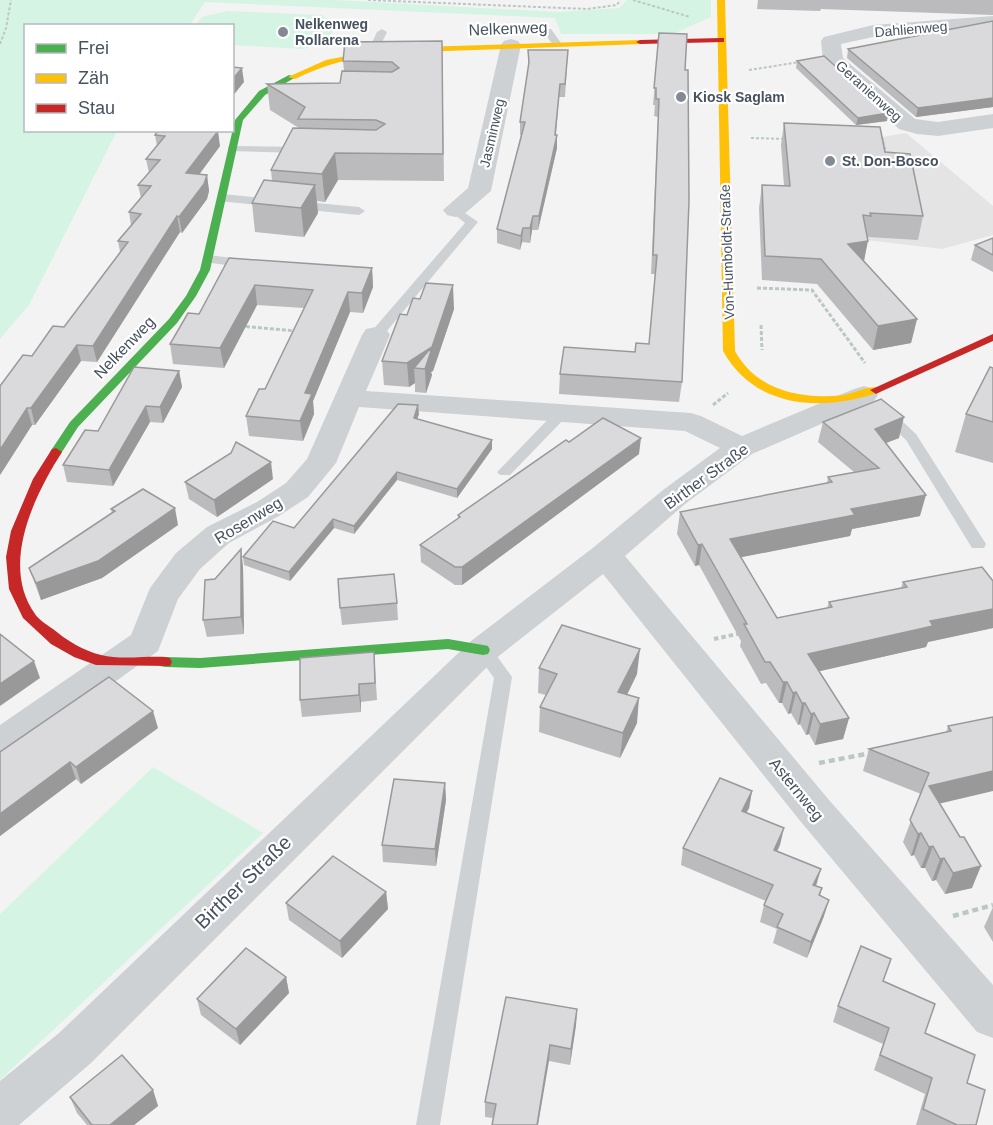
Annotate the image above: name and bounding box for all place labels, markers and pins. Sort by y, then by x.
place label: Nelkenweg Rollarena [295,16,368,48]
marker: Nelkenweg Rollarena [276,25,290,39]
place label: Kiosk Saglam [693,89,785,105]
marker: Kiosk Saglam [674,90,688,104]
place label: St. Don-Bosco [842,153,938,169]
marker: St. Don-Bosco [823,154,837,168]

